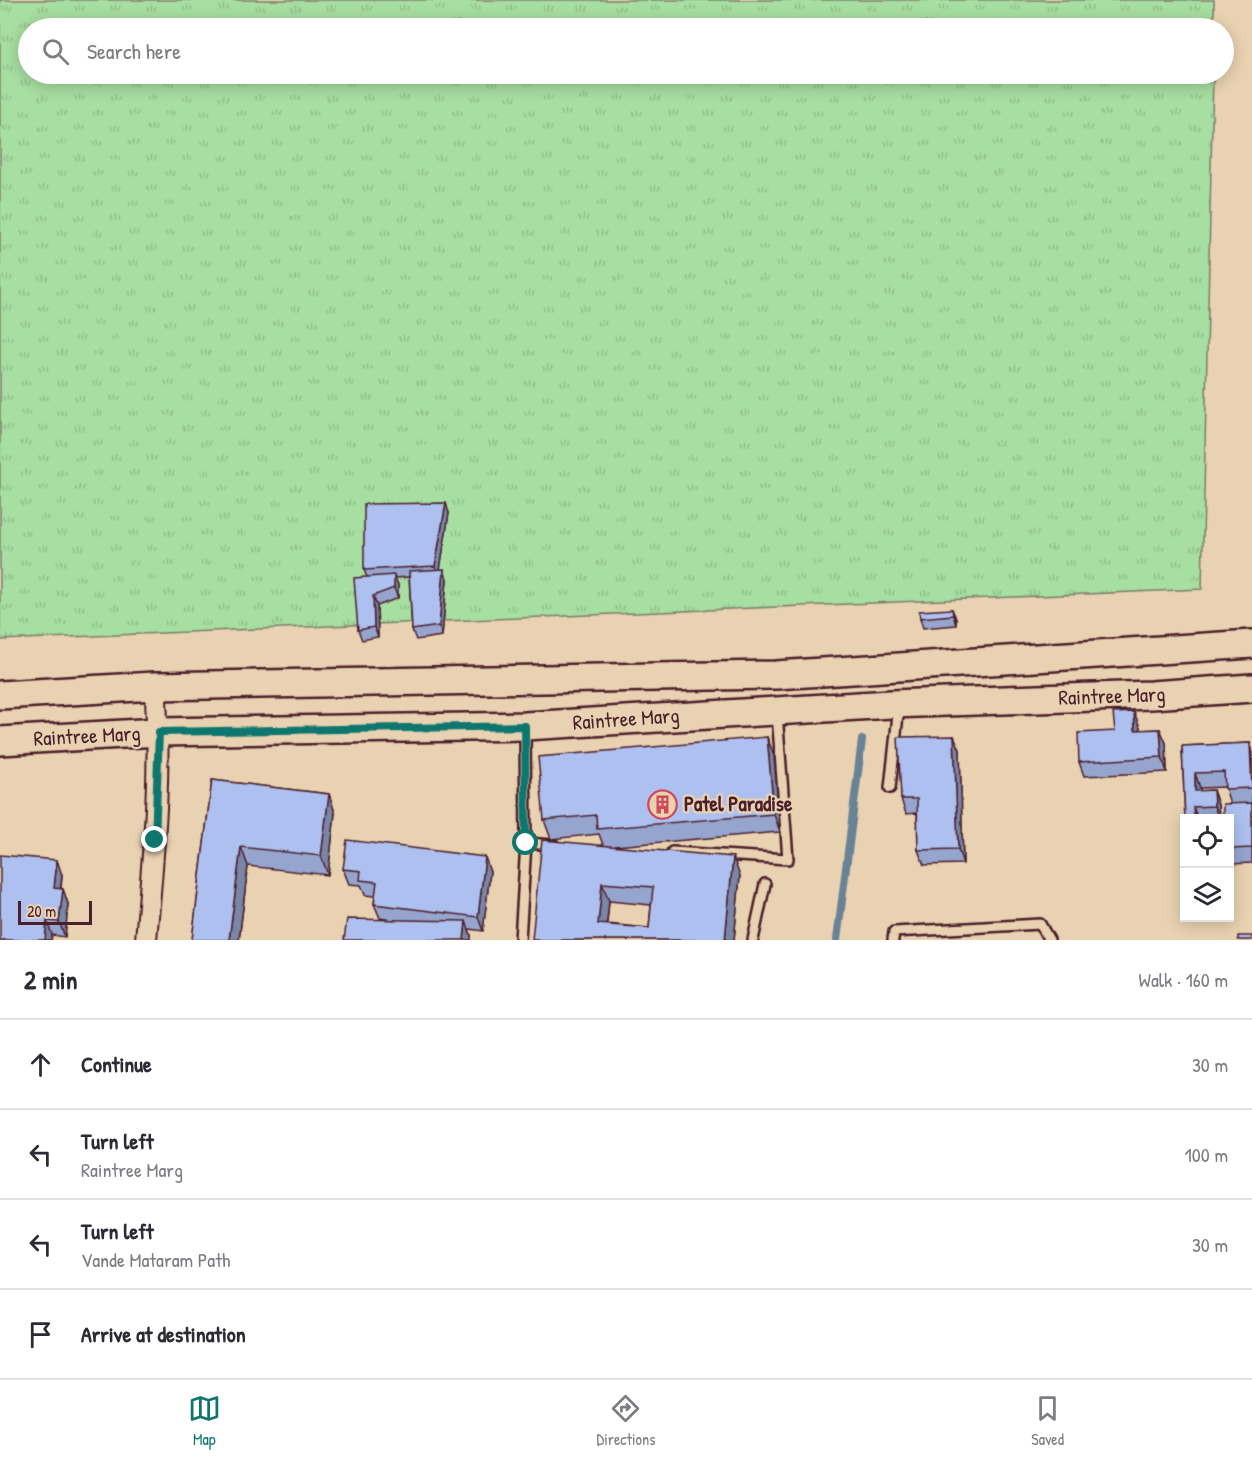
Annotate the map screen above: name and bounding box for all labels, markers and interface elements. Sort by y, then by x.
search box [18,18,1234,84]
icon: search [39,35,72,68]
text: Search here [87,36,181,66]
street label: Raintree Marg [1058,679,1166,712]
street label: Raintree Marg [572,700,680,737]
street label: Raintree Marg [33,718,141,753]
building icon: Patel Paradise [647,788,679,820]
place label: Patel Paradise [684,789,793,818]
map controls [1180,814,1234,922]
button: locate [1180,814,1234,868]
route end [141,826,167,852]
route start [512,829,538,855]
button: layers [1180,868,1234,922]
scale bar [18,898,92,926]
text: 20 m [27,900,56,922]
text: 2 min [24,962,77,997]
text: Walk · 160 m [1139,966,1228,993]
icon: ahead [24,1048,57,1081]
text: Continue [81,1049,152,1079]
text: 30 m [1192,1051,1228,1078]
text: Turn left [81,1126,154,1156]
icon: left [24,1138,57,1171]
text: 100 m [1185,1141,1228,1168]
text: Raintree Marg [81,1156,183,1183]
text: Turn left [81,1216,154,1246]
icon: left [24,1228,57,1261]
text: 30 m [1192,1231,1228,1258]
text: Vande Mataram Path [81,1246,230,1273]
icon: arrive [24,1318,57,1351]
text: Arrive at destination [81,1319,246,1349]
tab: Map [188,1392,221,1450]
tab: Directions [597,1392,655,1450]
tab: Saved [1031,1392,1064,1450]

